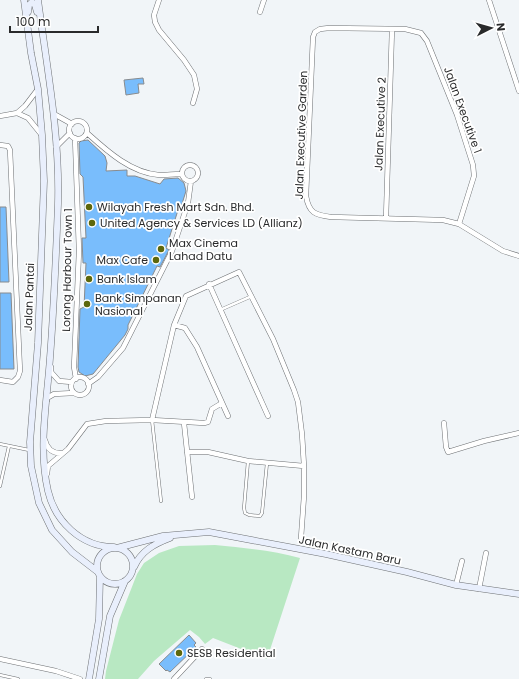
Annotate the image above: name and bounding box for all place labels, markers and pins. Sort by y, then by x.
place label: Wilayah Fresh Mart Sdn. Bhd. [97,199,254,215]
marker: Wilayah Fresh Mart Sdn. Bhd. [84,202,94,212]
place label: United Agency & Services LD (Allianz) [100,215,303,231]
marker: United Agency & Services LD (Allianz) [87,218,97,228]
place label: Max Cinema Lahad Datu [169,235,238,264]
marker: Max Cinema Lahad Datu [156,244,166,254]
place label: Max Cafe [97,252,148,268]
marker: Max Cafe [151,255,161,265]
place label: Bank Islam [97,271,157,287]
marker: Bank Islam [84,274,94,284]
place label: Bank Simpanan Nasional [95,290,182,319]
marker: Bank Simpanan Nasional [82,299,92,309]
place label: SESB Residential [187,645,275,661]
marker: SESB Residential [174,648,184,658]

